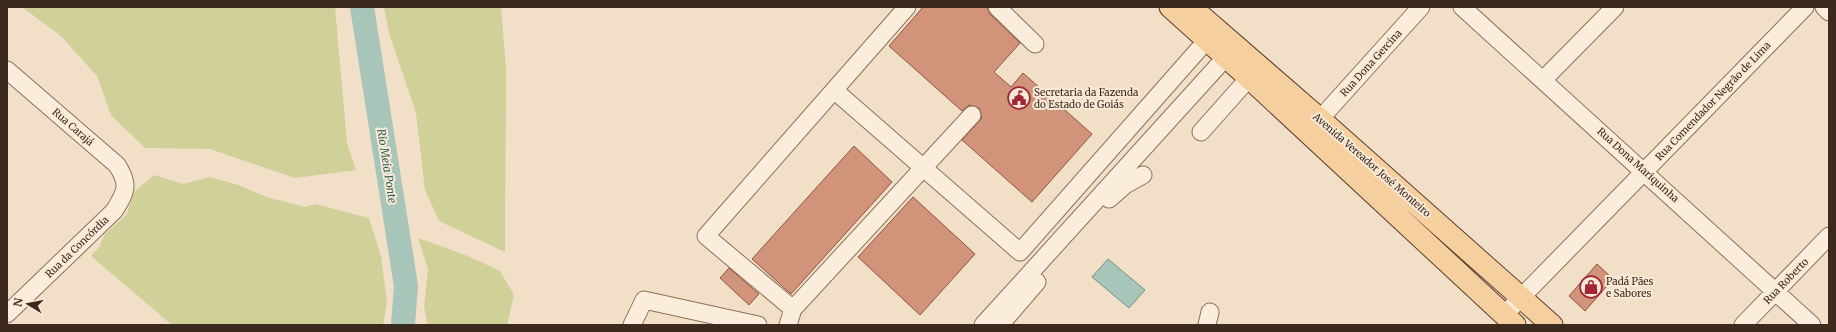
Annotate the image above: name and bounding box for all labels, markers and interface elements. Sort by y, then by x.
street label: Rua Dona Gercina [1337,26,1405,99]
street label: Rua Comendador Negrão de Lima [1653,38,1774,163]
public building icon: Secretaria da Fazenda do Estado de Goiás [1006,85,1032,111]
place label: Secretaria da Fazenda do Estado de Goiás [1034,86,1139,111]
street label: Rua Carajá [50,105,97,149]
street label: Avenida Vereador José Monteiro [1310,110,1434,220]
street label: Rua Dona Mariquinha [1594,125,1682,206]
water label: Rio Meia Ponte [374,128,400,205]
street label: Rua da Concórdia [43,213,112,281]
street label: Rua Roberto [1761,255,1811,307]
shop icon: Padá Pães e Sabores [1578,274,1604,300]
place label: Padá Pães e Sabores [1606,275,1654,300]
north arrow [8,284,48,324]
text: N [11,296,26,308]

